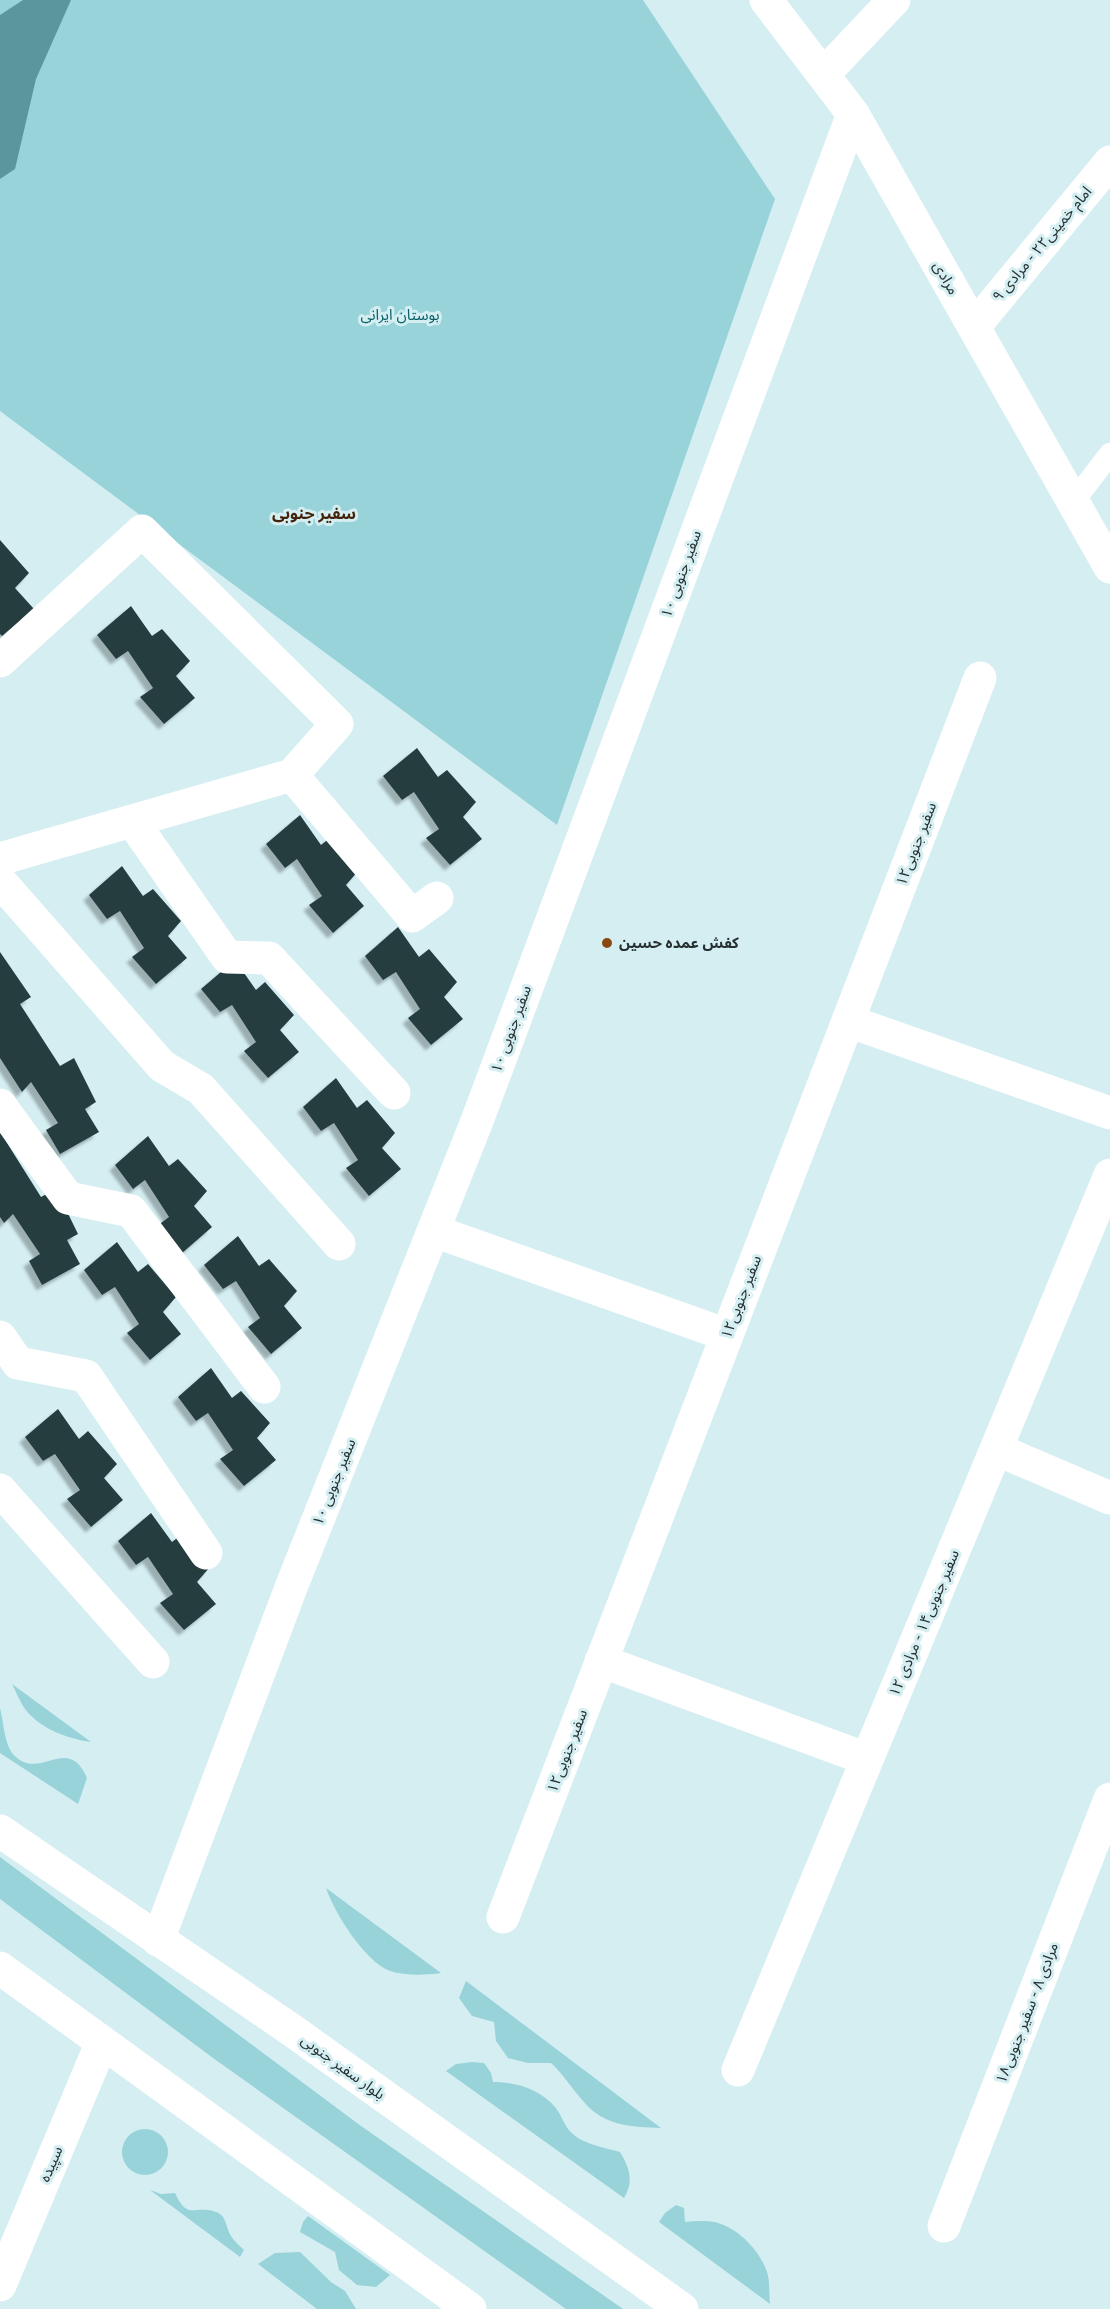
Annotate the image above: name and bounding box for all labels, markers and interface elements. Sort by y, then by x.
street label: امام خمینی۲۲ - مرادی ۹ [988,182,1097,306]
street label: مرادی [929,258,964,298]
park label: بوستان ایرانی [360,305,440,324]
district label: سفیر جنوبی [272,503,356,523]
street label: سفیر جنوبی ۱۰ [656,527,705,620]
street label: سفیر جنوبی۱۲ [891,799,940,888]
place label: کفش عمده حسین [619,933,739,952]
marker: کفش عمده حسین [600,936,614,950]
street label: سفیر جنوبی ۱۰ [486,982,535,1075]
street label: سفیر جنوبی۱۲ [716,1252,765,1341]
street label: سفیر جنوبی ۱۰ [308,1436,360,1528]
street label: سفیر جنوبی۱۴ - مرادی ۱۲ [884,1546,963,1699]
street label: سفیر جنوبی۱۲ [542,1706,591,1795]
street label: مرادی ۸ - سفیر جنوبی۱۸ [991,1940,1062,2086]
street label: بلوار سفیر جنوبی [298,2030,389,2103]
street label: سپیده [35,2143,68,2185]

